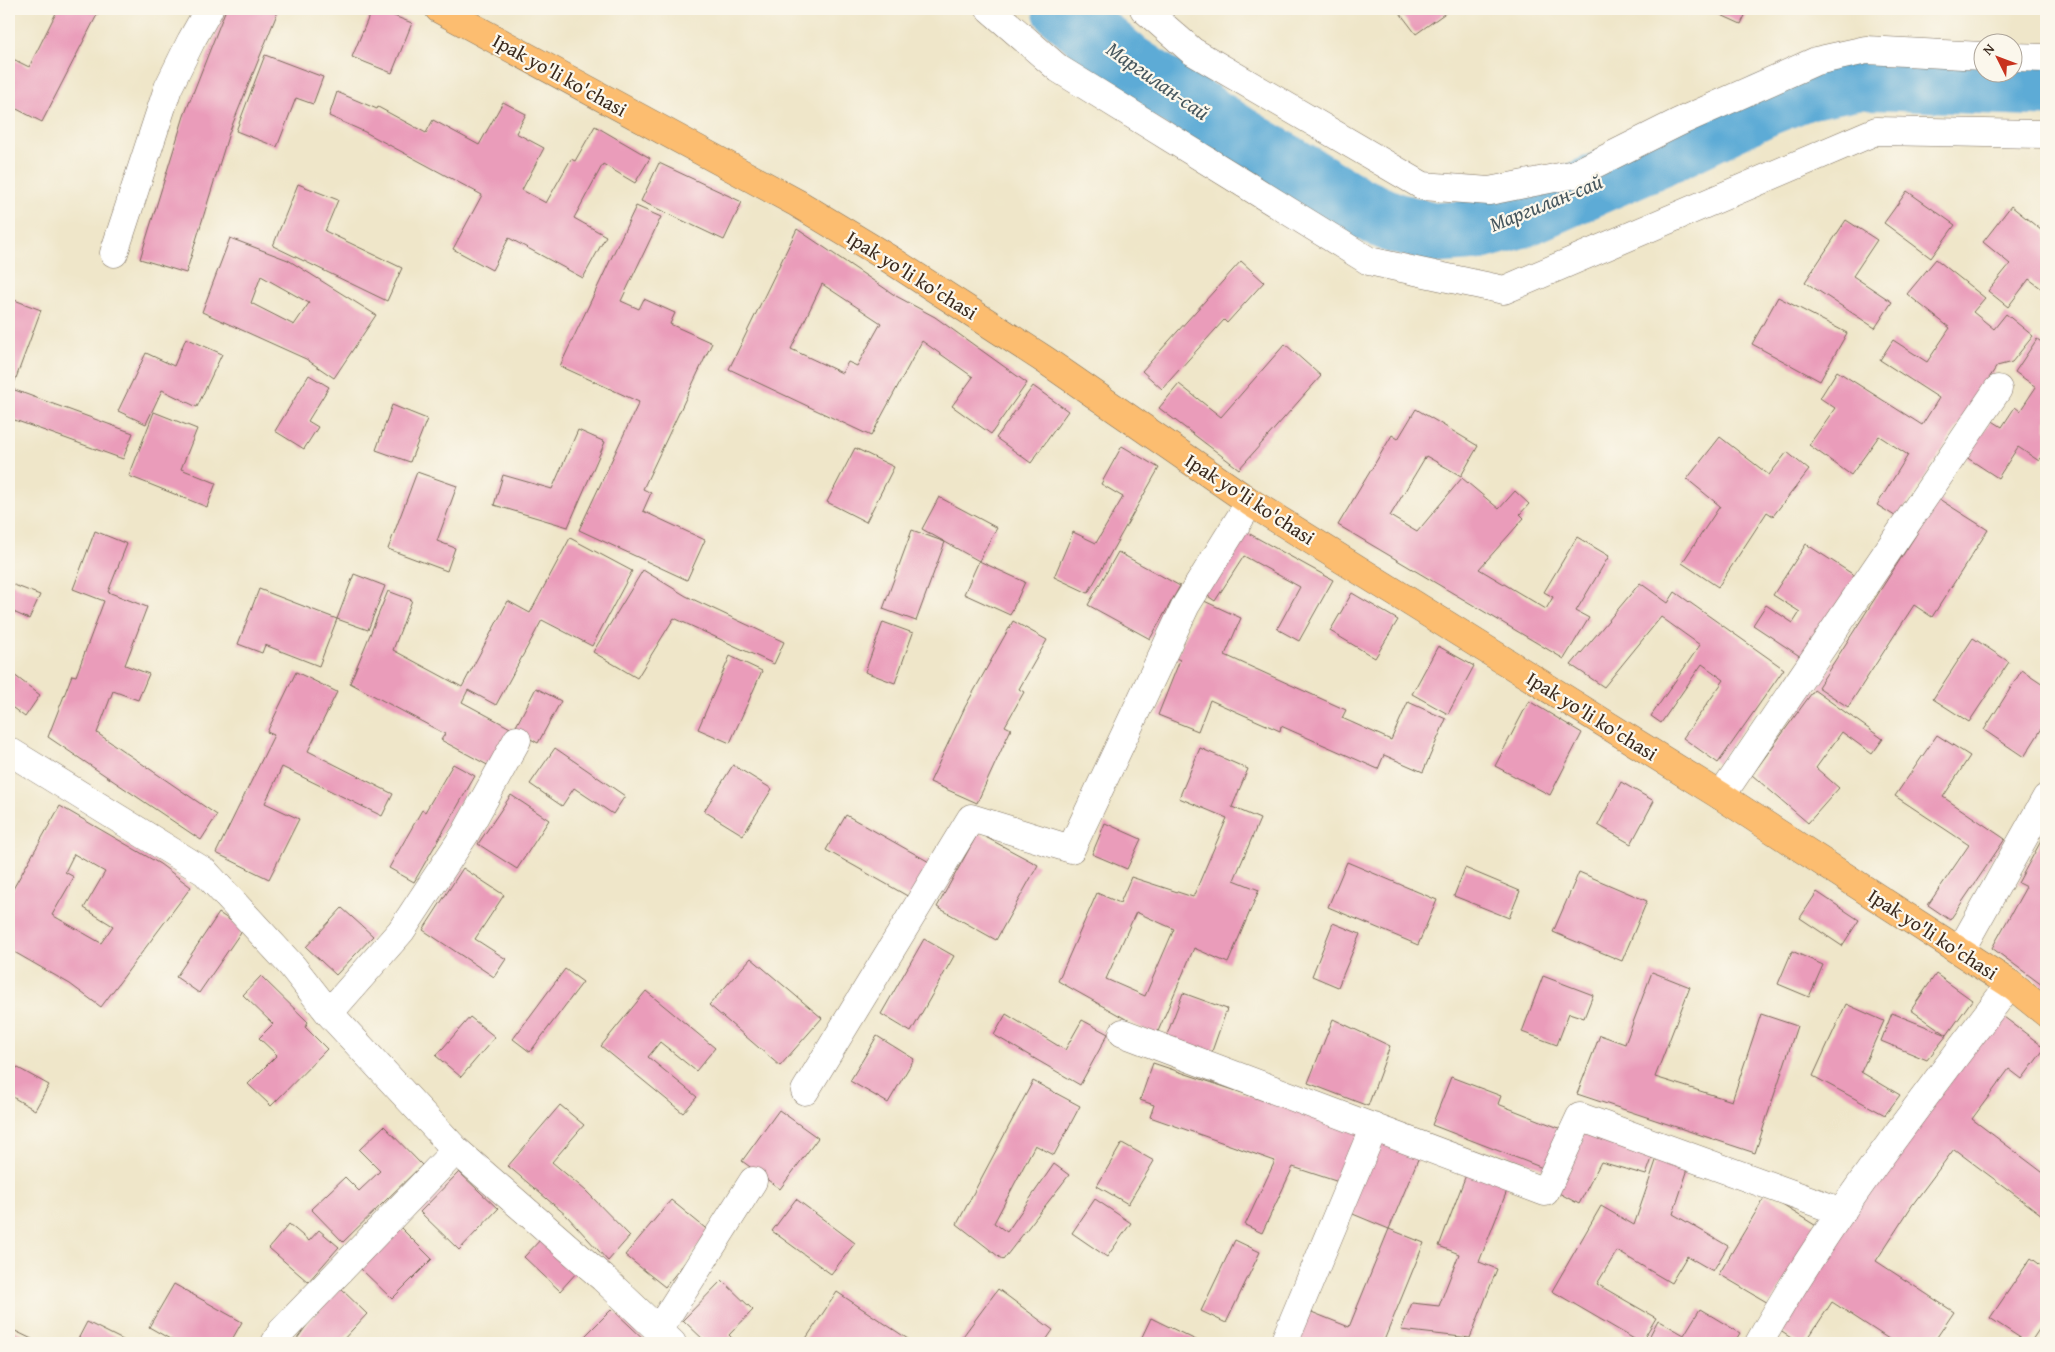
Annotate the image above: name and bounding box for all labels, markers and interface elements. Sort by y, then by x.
street label: Ipak yo'li ko'chasi [488,26,633,124]
north arrow [1972,32,2022,82]
water label: Маргилан-сай [1100,33,1217,128]
text: N [1978,39,1999,59]
water label: Маргилан-сай [1484,166,1608,239]
street label: Ipak yo'li ko'chasi [841,223,984,327]
street label: Ipak yo'li ko'chasi [1180,446,1321,552]
street label: Ipak yo'li ko'chasi [1521,664,1664,768]
street label: Ipak yo'li ko'chasi [1863,881,2004,987]

